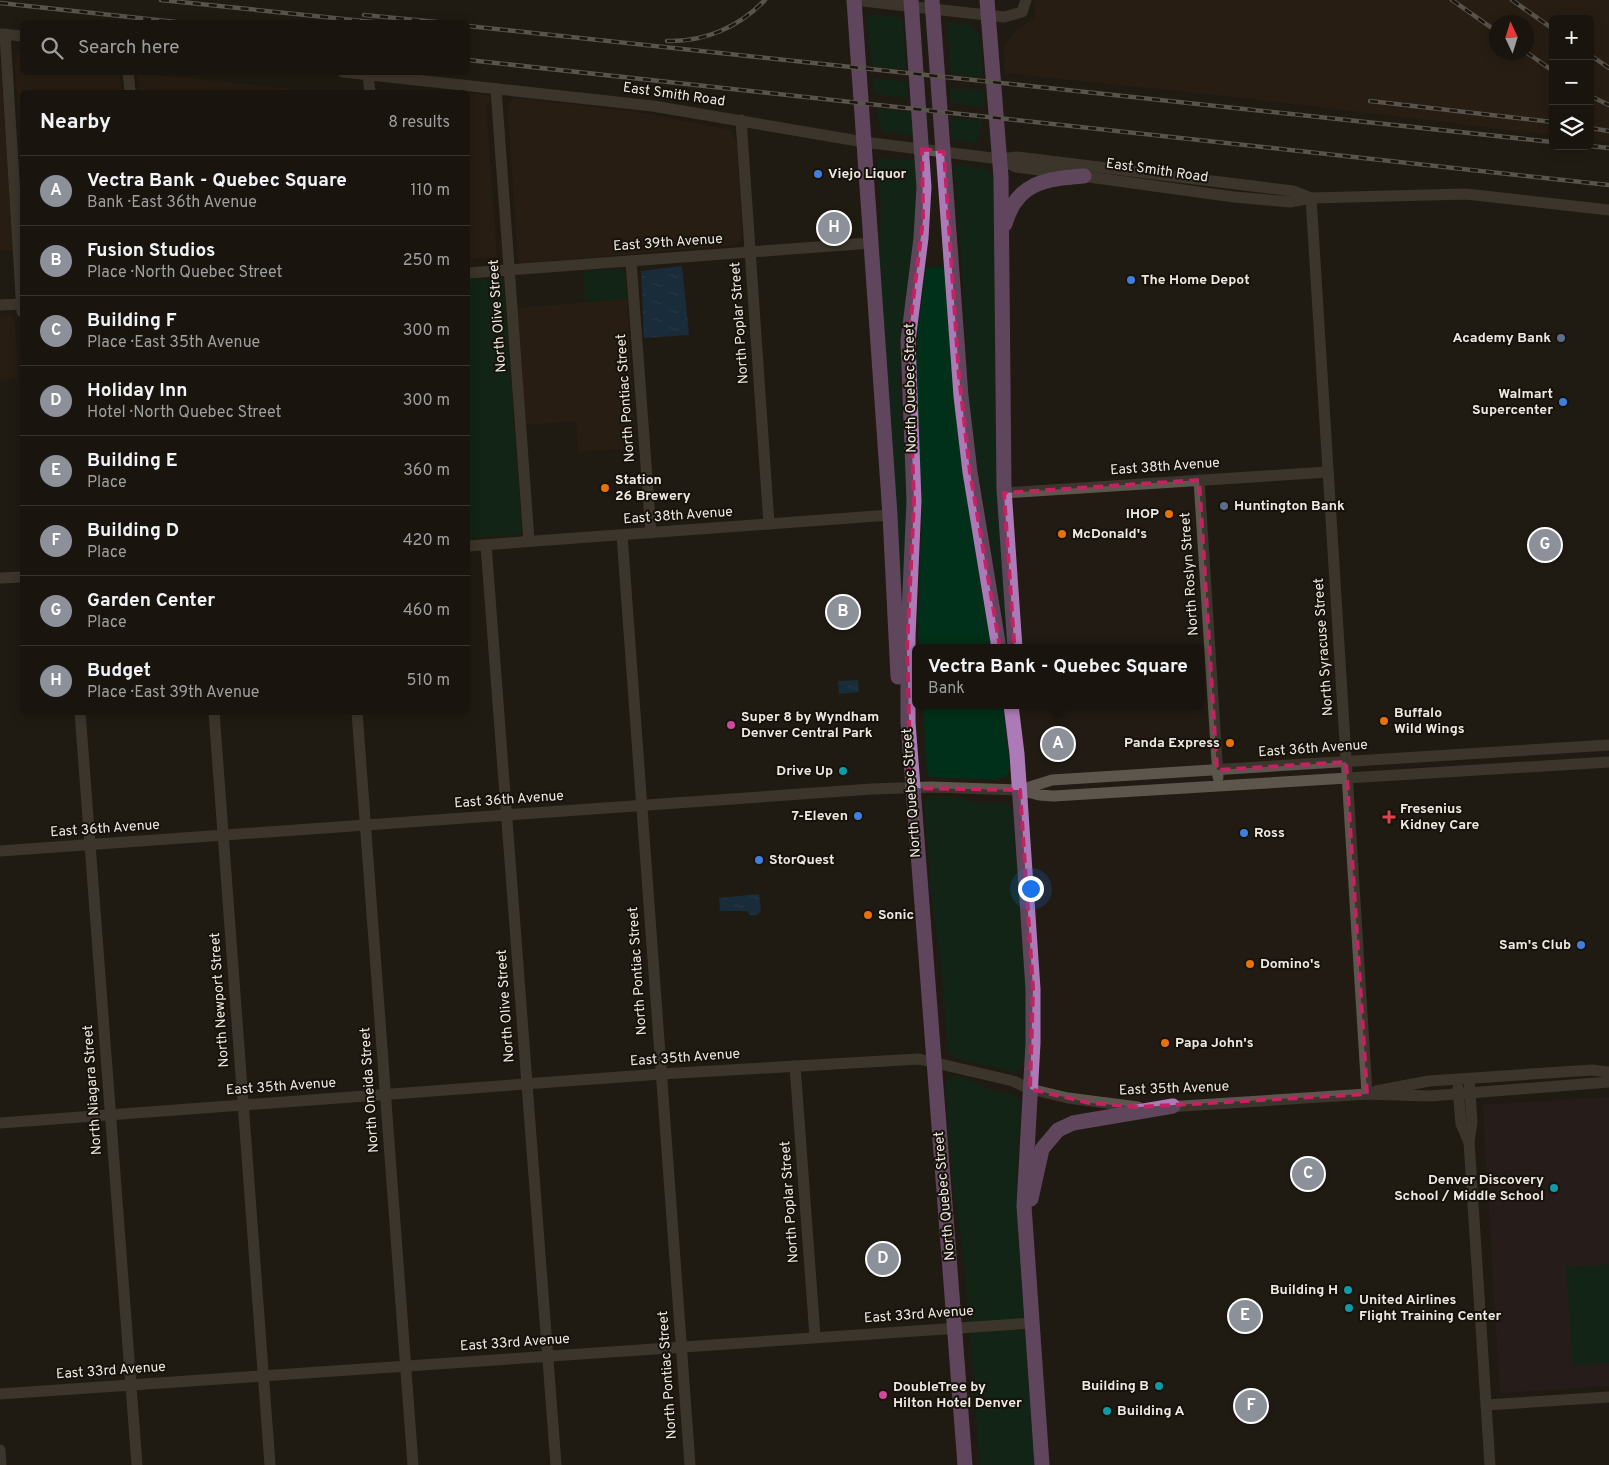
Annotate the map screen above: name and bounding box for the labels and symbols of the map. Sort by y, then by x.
north arrow [1489,15,1534,60]
street label: East Smith Road [622,79,726,111]
street label: East Smith Road [1105,155,1209,187]
place label: Viejo Liquor [828,166,907,183]
marker: Viejo Liquor [812,168,824,180]
pin: H [818,209,850,247]
street label: East 39th Avenue [613,231,723,255]
street label: North Olive Street [486,259,510,373]
street label: North Poplar Street [727,261,753,385]
place label: The Home Depot [1141,272,1250,289]
marker: The Home Depot [1125,274,1137,286]
street label: North Quebec Street [901,323,921,453]
place label: Academy Bank [1452,330,1551,347]
marker: Academy Bank [1555,332,1567,344]
street label: North Pontiac Street [613,333,639,463]
place label: Walmart Supercenter [1472,386,1553,419]
marker: Walmart Supercenter [1557,396,1569,408]
street label: East 38th Avenue [1110,455,1220,479]
place label: Station 26 Brewery [615,472,691,505]
marker: Station 26 Brewery [599,482,611,494]
place label: Huntington Bank [1234,498,1345,515]
marker: Huntington Bank [1218,500,1230,512]
street label: East 38th Avenue [623,504,733,528]
place label: IHOP [1126,506,1159,523]
marker: IHOP [1163,508,1175,520]
street label: North Roslyn Street [1177,512,1203,636]
place label: McDonald's [1072,526,1147,543]
pin: G [1529,526,1561,564]
marker: McDonald's [1056,528,1068,540]
street label: North Syracuse Street [1311,577,1337,717]
pin: B [827,593,859,631]
place label: Buffalo Wild Wings [1394,705,1465,738]
place label: Super 8 by Wyndham Denver Central Park [741,709,879,742]
marker: Buffalo Wild Wings [1378,715,1390,727]
marker: Super 8 by Wyndham Denver Central Park [725,719,737,731]
pin: A [1042,725,1074,763]
street label: North Quebec Street [899,728,925,858]
place label: Panda Express [1124,735,1220,752]
marker: Panda Express [1224,737,1236,749]
street label: East 36th Avenue [1258,737,1368,761]
place label: Drive Up [776,763,833,780]
marker: Drive Up [837,765,849,777]
street label: East 36th Avenue [454,788,564,812]
place label: Fresenius Kidney Care [1400,801,1480,834]
place label: 7-Eleven [791,808,848,825]
marker: 7-Eleven [852,810,864,822]
marker: Fresenius Kidney Care [1382,810,1396,824]
street label: East 36th Avenue [50,817,160,841]
place label: Ross [1254,825,1285,842]
marker: Ross [1238,827,1250,839]
place label: StorQuest [769,852,835,869]
marker: StorQuest [753,854,765,866]
your location [1018,876,1044,902]
street label: North Pontiac Street [625,906,651,1036]
place label: Sonic [878,907,914,924]
marker: Sonic [862,909,874,921]
street label: North Newport Street [207,932,233,1068]
place label: Sam's Club [1499,937,1571,954]
marker: Sam's Club [1575,939,1587,951]
street label: North Olive Street [494,949,518,1063]
place label: Domino's [1260,956,1320,973]
marker: Domino's [1244,958,1256,970]
street label: North Niagara Street [80,1024,106,1156]
street label: North Oneida Street [357,1027,383,1153]
place label: Papa John's [1175,1035,1254,1052]
marker: Papa John's [1159,1037,1171,1049]
street label: East 35th Avenue [629,1046,741,1070]
street label: East 35th Avenue [225,1075,337,1099]
street label: East 35th Avenue [1119,1079,1229,1099]
street label: North Quebec Street [931,1131,959,1261]
street label: North Poplar Street [777,1140,803,1264]
pin: C [1292,1155,1324,1193]
place label: Denver Discovery School / Middle School [1394,1172,1544,1205]
marker: Denver Discovery School / Middle School [1548,1182,1560,1194]
pin: D [867,1240,899,1278]
place label: Building H [1270,1282,1338,1299]
marker: Building H [1342,1284,1354,1296]
place label: United Airlines Flight Training Center [1359,1292,1501,1325]
pin: E [1229,1297,1261,1335]
marker: United Airlines Flight Training Center [1343,1302,1355,1314]
street label: East 33rd Avenue [864,1303,974,1327]
street label: North Pontiac Street [655,1310,681,1440]
street label: East 33rd Avenue [460,1331,570,1355]
street label: East 33rd Avenue [56,1359,166,1383]
place label: Building B [1081,1378,1149,1395]
place label: DoubleTree by Hilton Hotel Denver [893,1379,1022,1412]
marker: Building B [1153,1380,1165,1392]
pin: F [1235,1387,1267,1425]
marker: DoubleTree by Hilton Hotel Denver [877,1389,889,1401]
place label: Building A [1117,1403,1184,1420]
marker: Building A [1101,1405,1113,1417]

